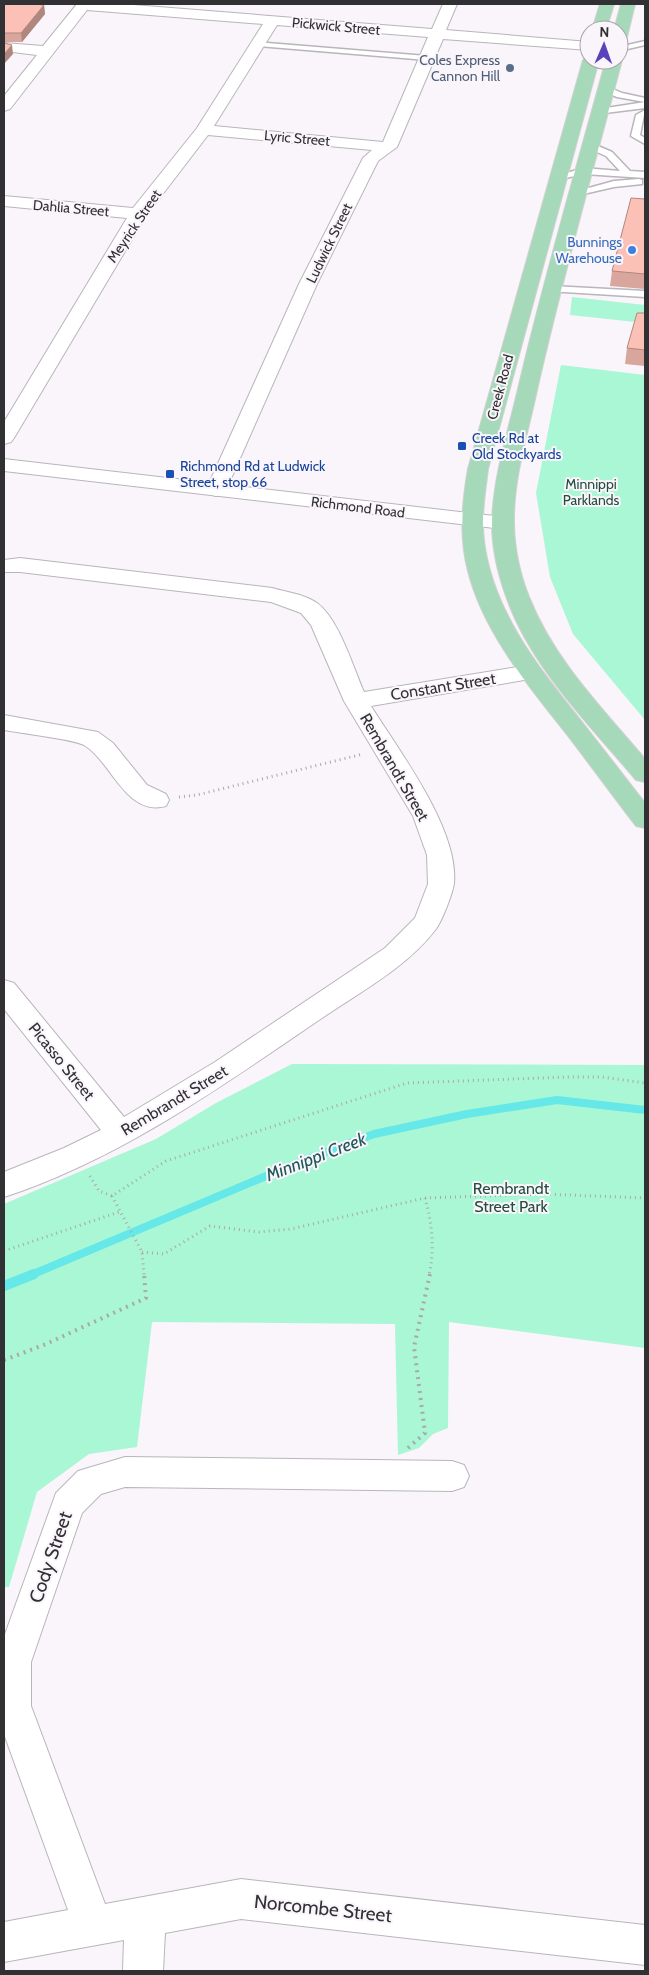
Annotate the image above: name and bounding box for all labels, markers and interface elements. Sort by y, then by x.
street label: Pickwick Street [291,13,381,39]
north arrow [579,20,629,70]
text: N [599,23,610,41]
place label: Coles Express Cannon Hill [419,51,501,85]
marker: Coles Express Cannon Hill [504,62,516,74]
street label: Lyric Street [263,126,331,150]
street label: Meyrick Street [103,186,165,266]
street label: Dahlia Street [32,196,110,220]
street label: Ludwick Street [302,200,356,286]
place label: Bunnings Warehouse [556,233,622,267]
marker: Bunnings Warehouse [626,244,638,256]
street label: Creek Road [483,352,517,422]
place label: Creek Rd at Old Stockyards [472,429,562,463]
marker: Creek Rd at Old Stockyards [456,440,468,452]
place label: Richmond Rd at Ludwick Street, stop 66 [180,457,326,491]
marker: Richmond Rd at Ludwick Street, stop 66 [164,468,176,480]
park label: Minnippi Parklands [563,475,620,509]
street label: Richmond Road [310,492,406,522]
street label: Constant Street [389,669,498,704]
street label: Rembrandt Street [356,710,433,825]
street label: Picasso Street [25,1019,99,1104]
street label: Rembrandt Street [117,1061,232,1140]
water label: Minnippi Creek [262,1127,370,1187]
park label: Rembrandt Street Park [473,1179,550,1216]
street label: Cody Street [24,1508,77,1606]
street label: Norcombe Street [253,1890,394,1927]

